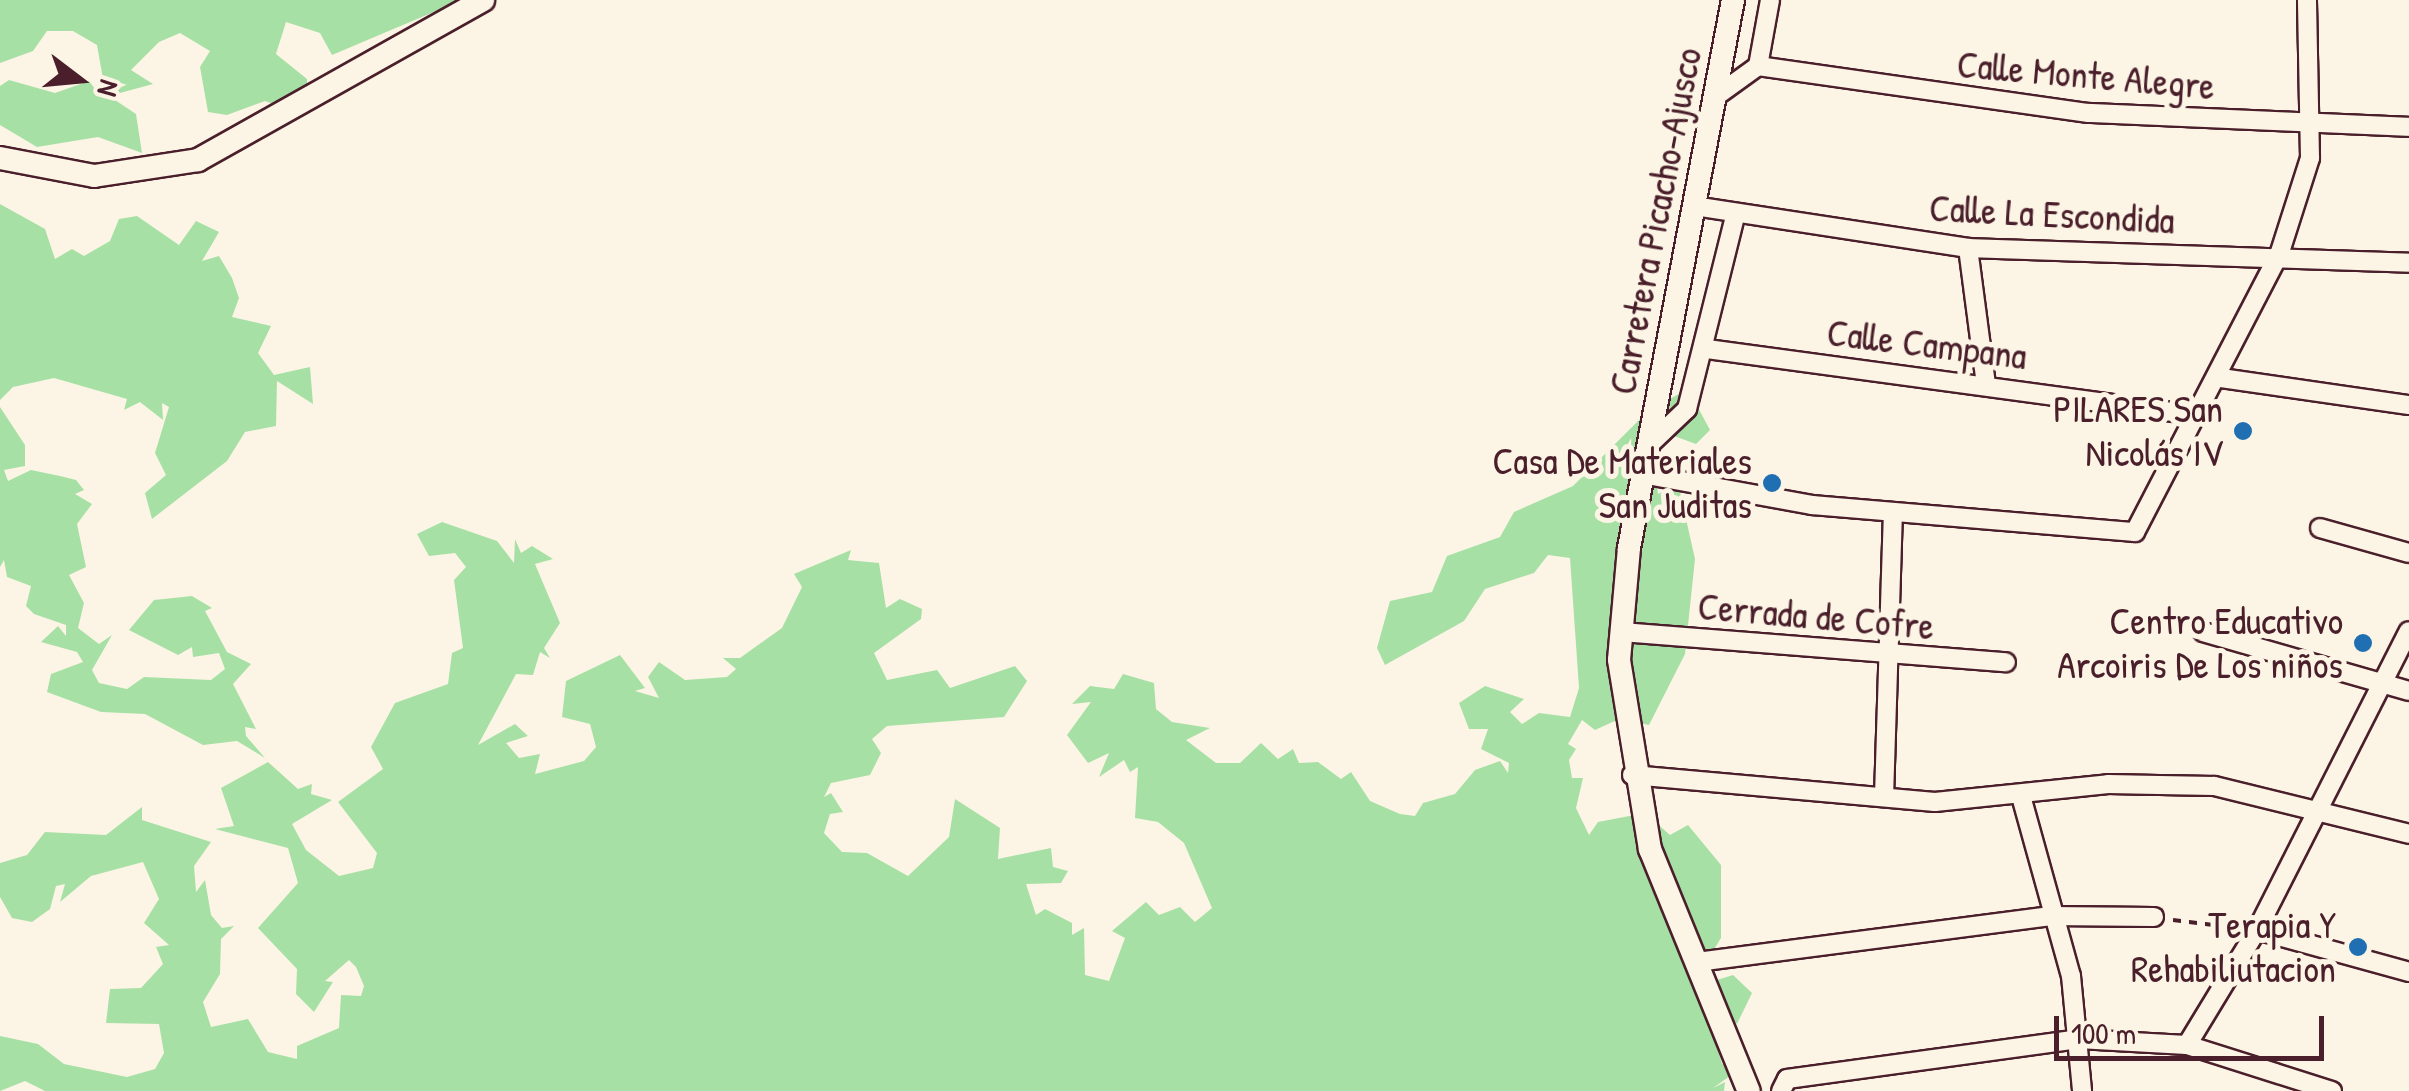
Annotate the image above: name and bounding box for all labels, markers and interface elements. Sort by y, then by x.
north arrow [30,30,130,130]
street label: Calle Monte Alegre [1955,41,2217,109]
street label: Carretera Picacho-Ajusco [1599,44,1711,398]
text: N [89,76,129,101]
street label: Calle La Escondida [1928,185,2176,243]
street label: Calle Campana [1825,309,2029,379]
place label: PILARES San Nicolás IV [2053,386,2223,476]
marker: PILARES San Nicolás IV [2232,420,2254,442]
place label: Casa De Materiales San Juditas [1492,438,1752,528]
marker: Casa De Materiales San Juditas [1761,472,1783,494]
street label: Cerrada de Cofre [1696,583,1936,649]
place label: Centro Educativo Arcoiris De Los niños [2057,598,2343,688]
marker: Centro Educativo Arcoiris De Los niños [2352,632,2374,654]
place label: Terapia Y Rehabiliutacion [2131,902,2336,992]
marker: Terapia Y Rehabiliutacion [2345,934,2371,960]
scale bar [2059,996,2329,1058]
text: 100 m [2071,1013,2136,1053]

